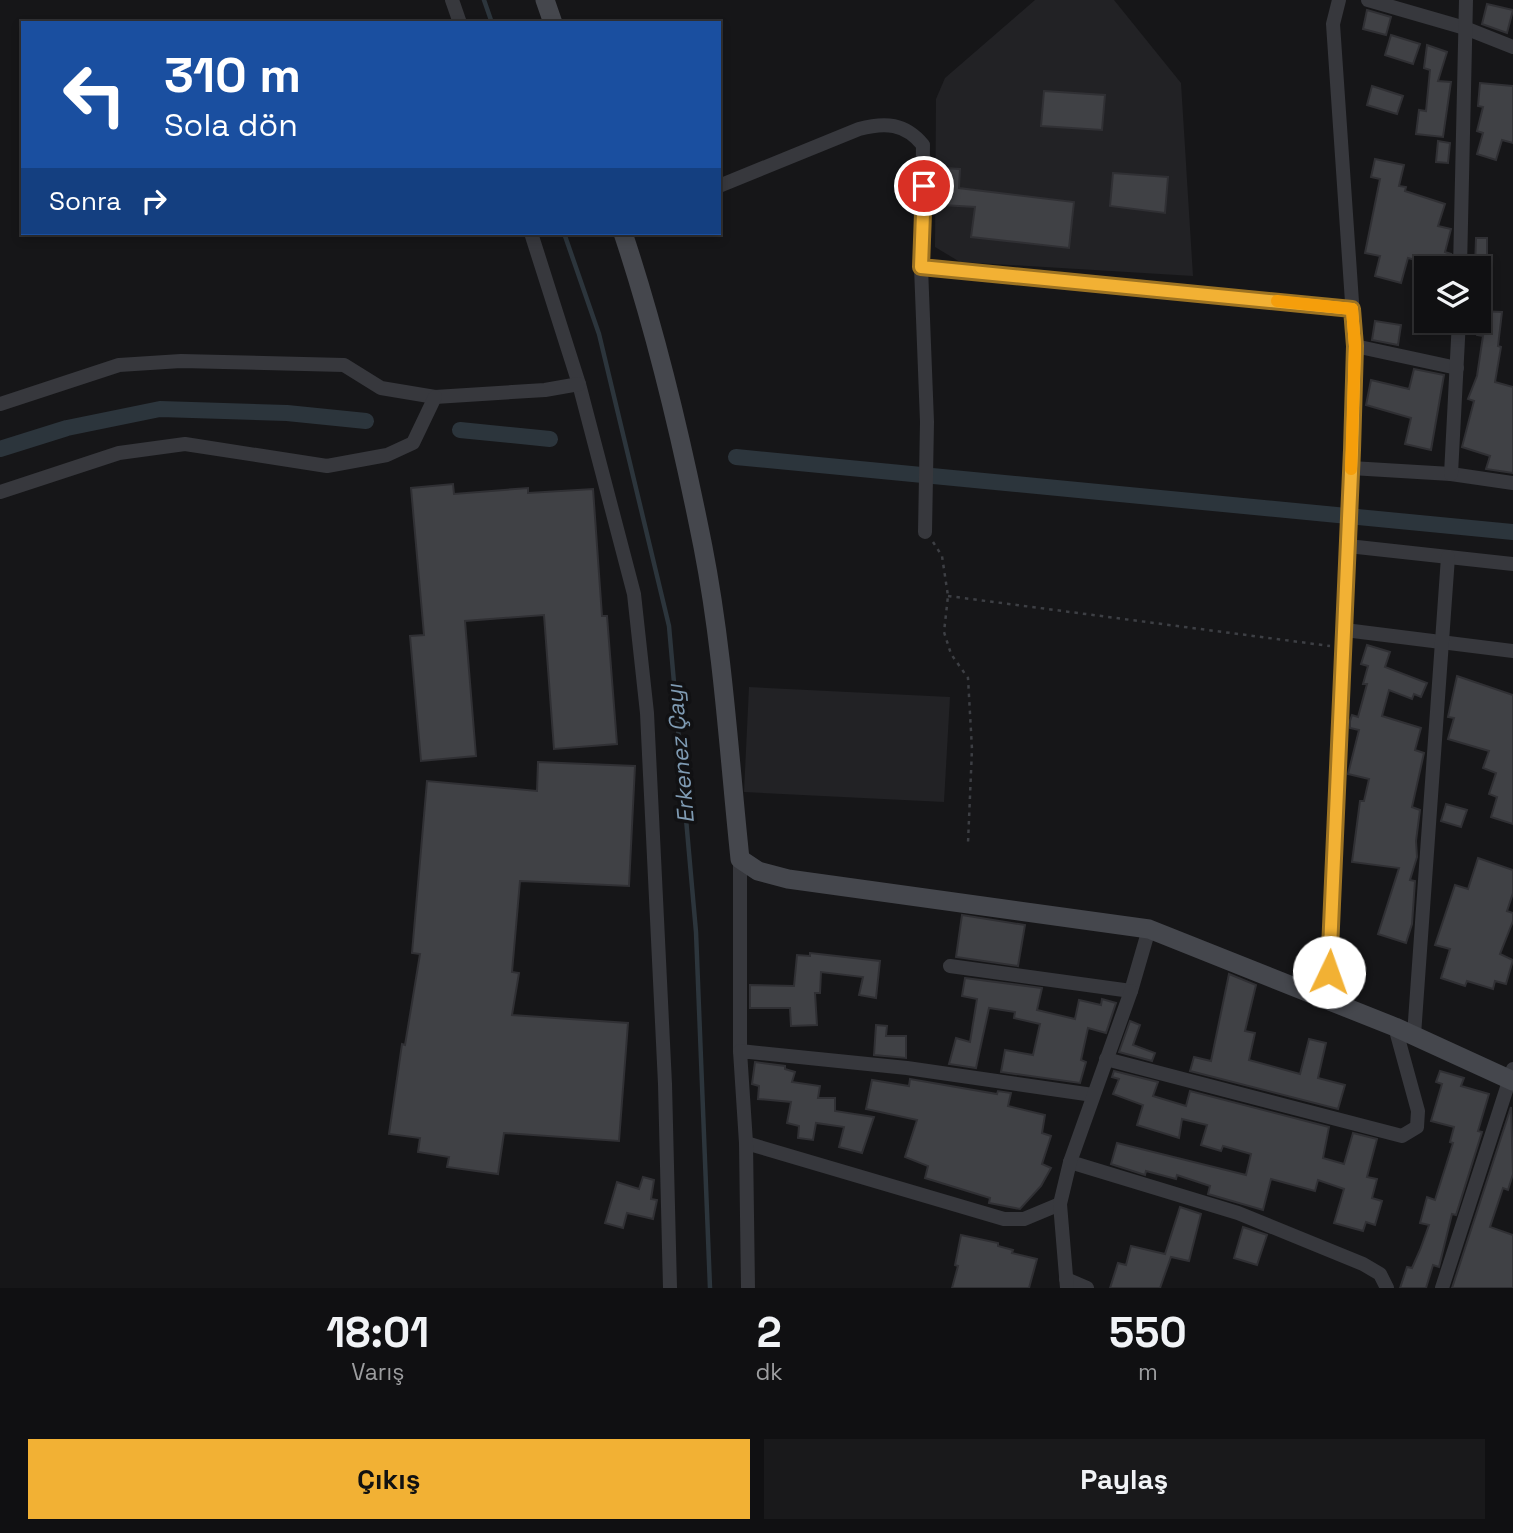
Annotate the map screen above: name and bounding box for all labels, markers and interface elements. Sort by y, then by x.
text: 310 m [164,44,301,106]
icon: left [49,49,140,140]
text: Sola dön [164,105,298,145]
pin [894,156,954,216]
icon: arrive [905,167,943,205]
icon: right [135,182,173,220]
text: Sonra [49,184,121,218]
map controls [1414,256,1491,333]
button: layers [1414,256,1491,333]
water label: Erkenez Çayı [659,682,701,825]
position arrow [1292,935,1366,1009]
text: 18:01 [326,1306,429,1359]
text: 2 [757,1306,782,1359]
text: 550 [1109,1306,1187,1359]
text: Varış [351,1357,404,1387]
text: dk [756,1357,783,1387]
text: m [1138,1357,1158,1387]
button: Çıkış [28,1439,750,1519]
button: Paylaş [764,1439,1485,1519]

